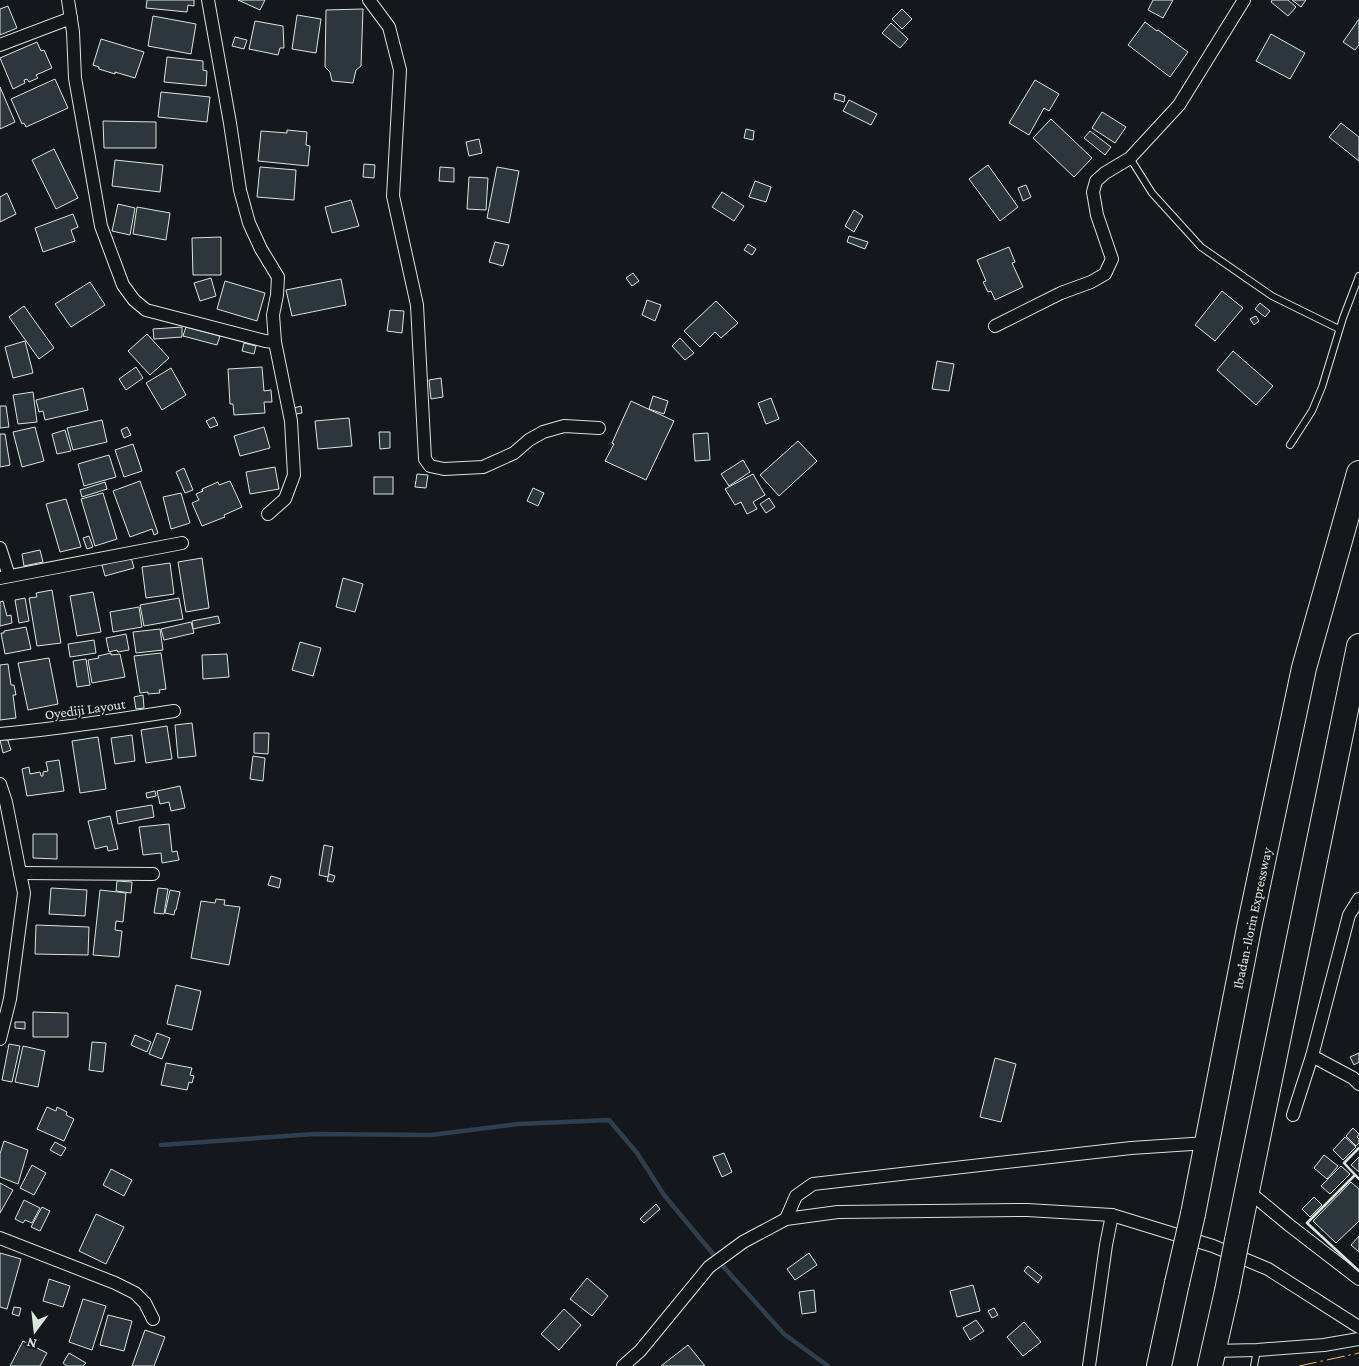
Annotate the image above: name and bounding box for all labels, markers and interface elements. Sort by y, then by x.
street label: Oyediji Layout [44,695,127,724]
street label: Ibadan-Ilorin Expressway [1229,845,1275,990]
north arrow [10,1306,60,1356]
text: N [25,1334,38,1353]

